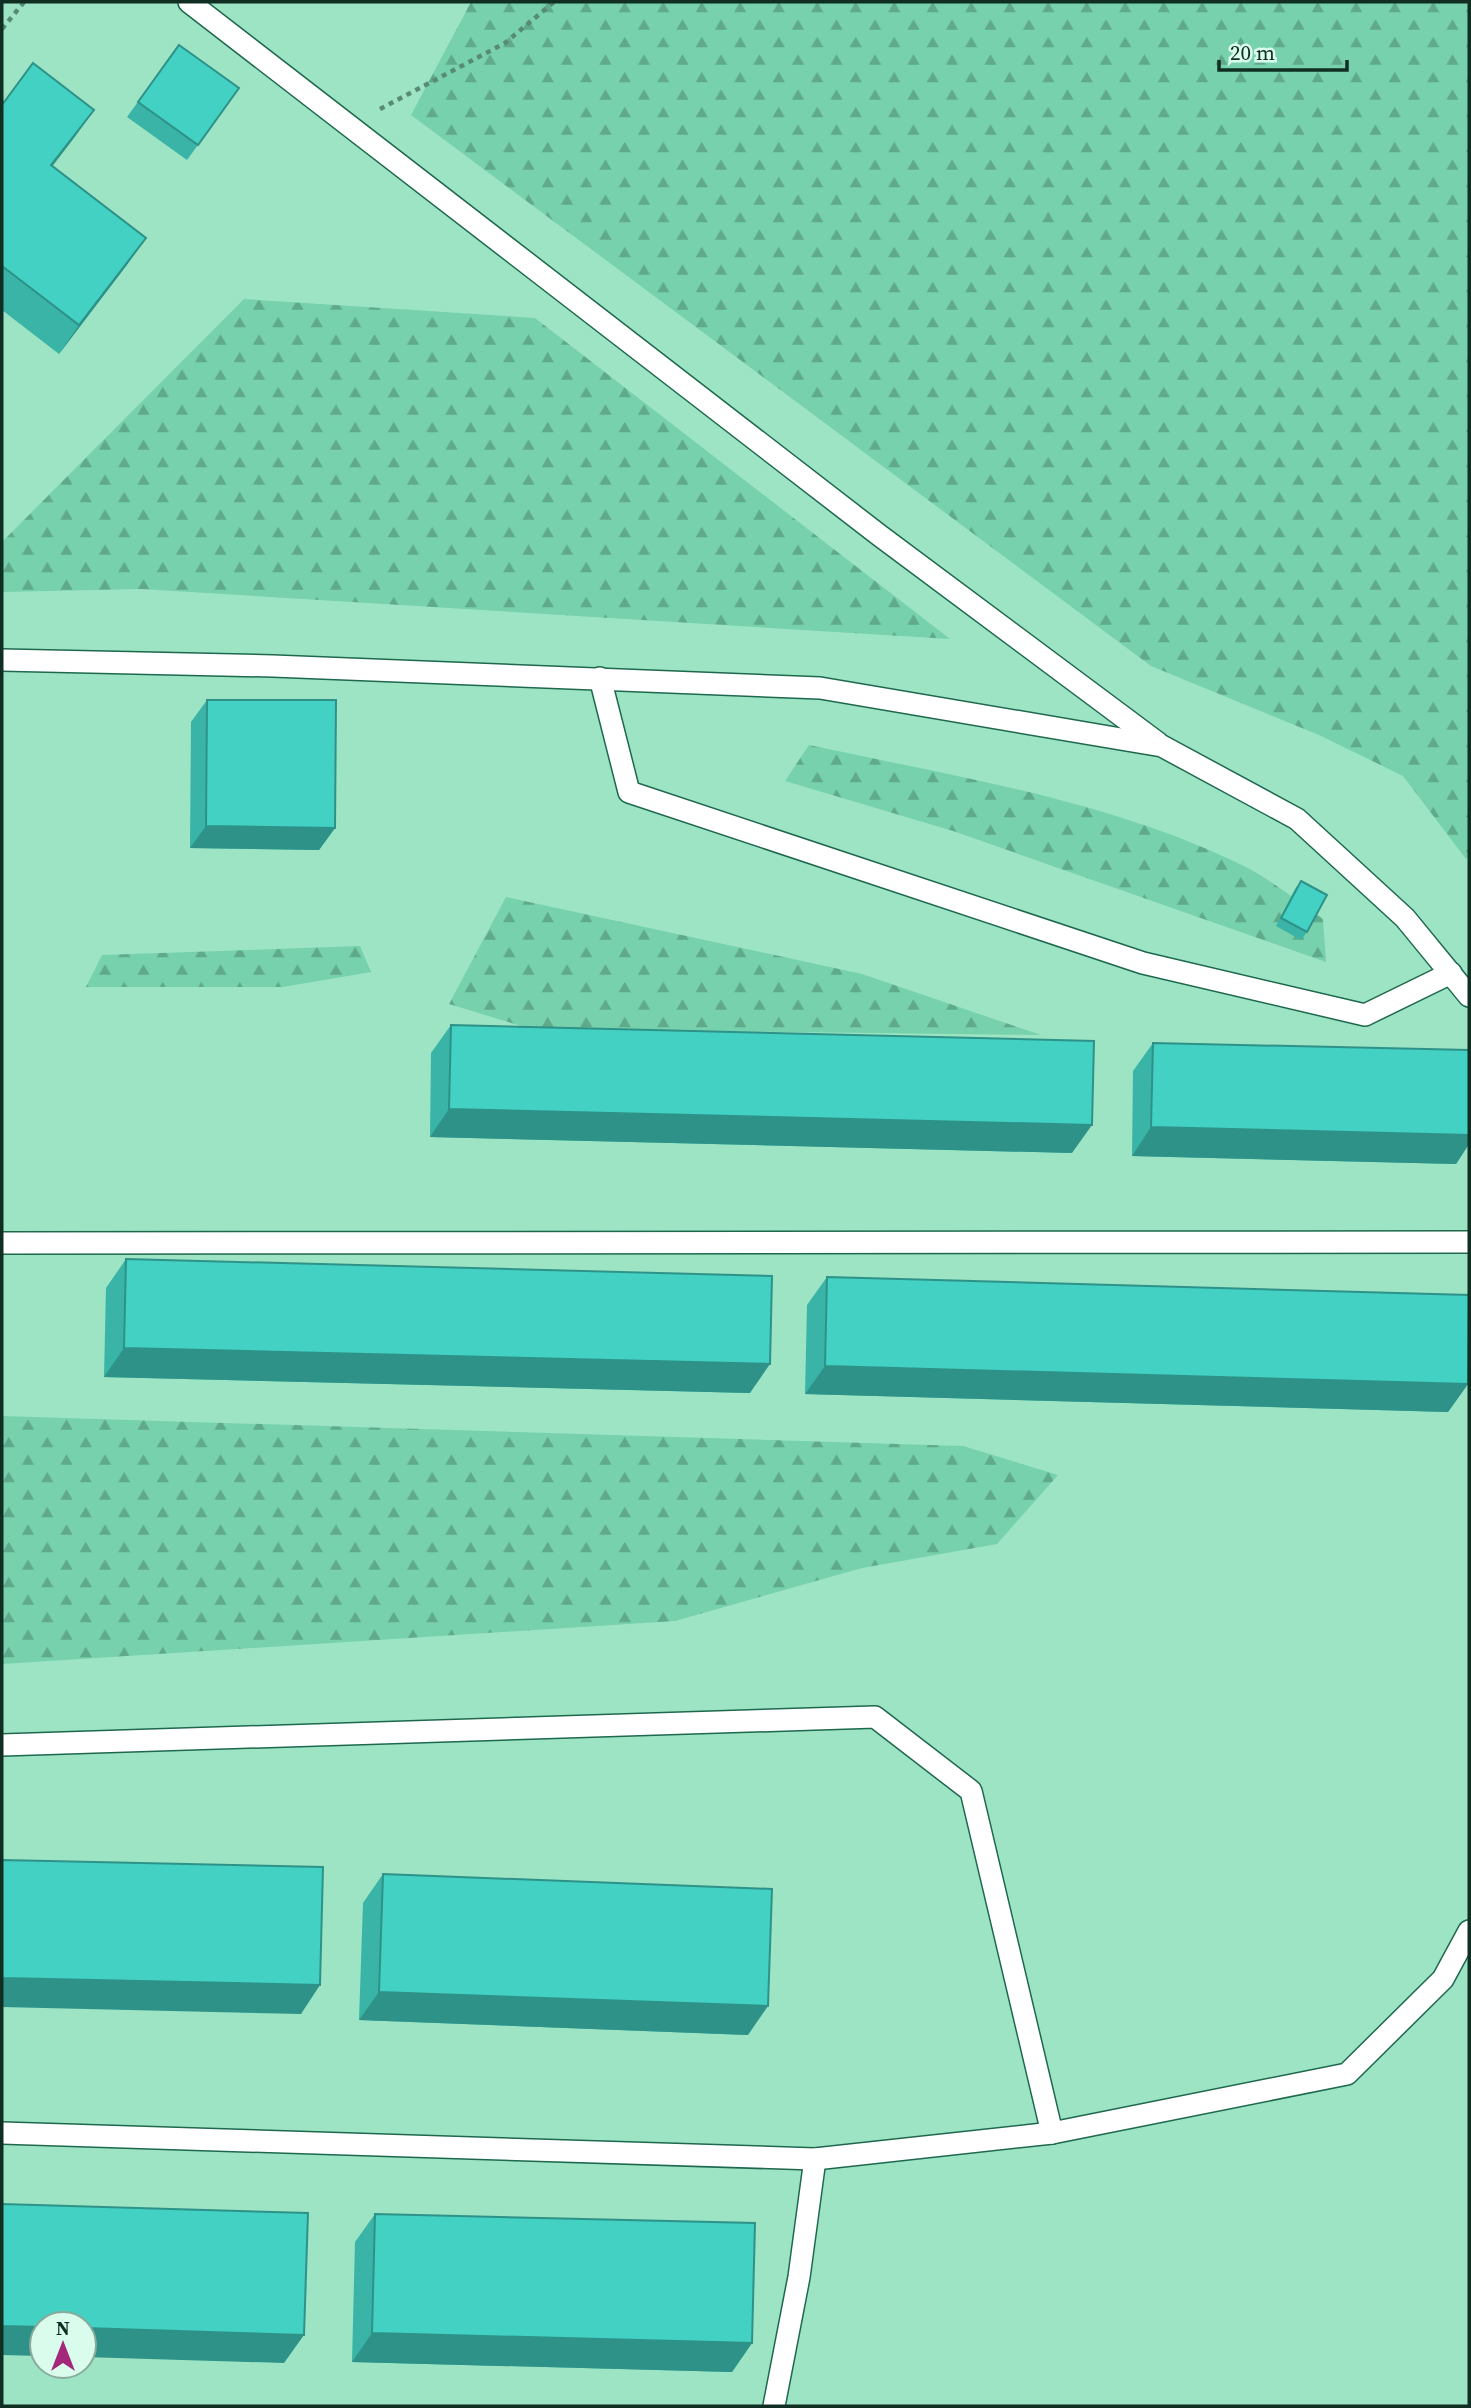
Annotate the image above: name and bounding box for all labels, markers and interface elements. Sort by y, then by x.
scale bar [1219,28,1347,72]
text: 20 m [1230,38,1275,67]
north arrow [28,2310,98,2380]
text: N [56,2315,70,2341]

